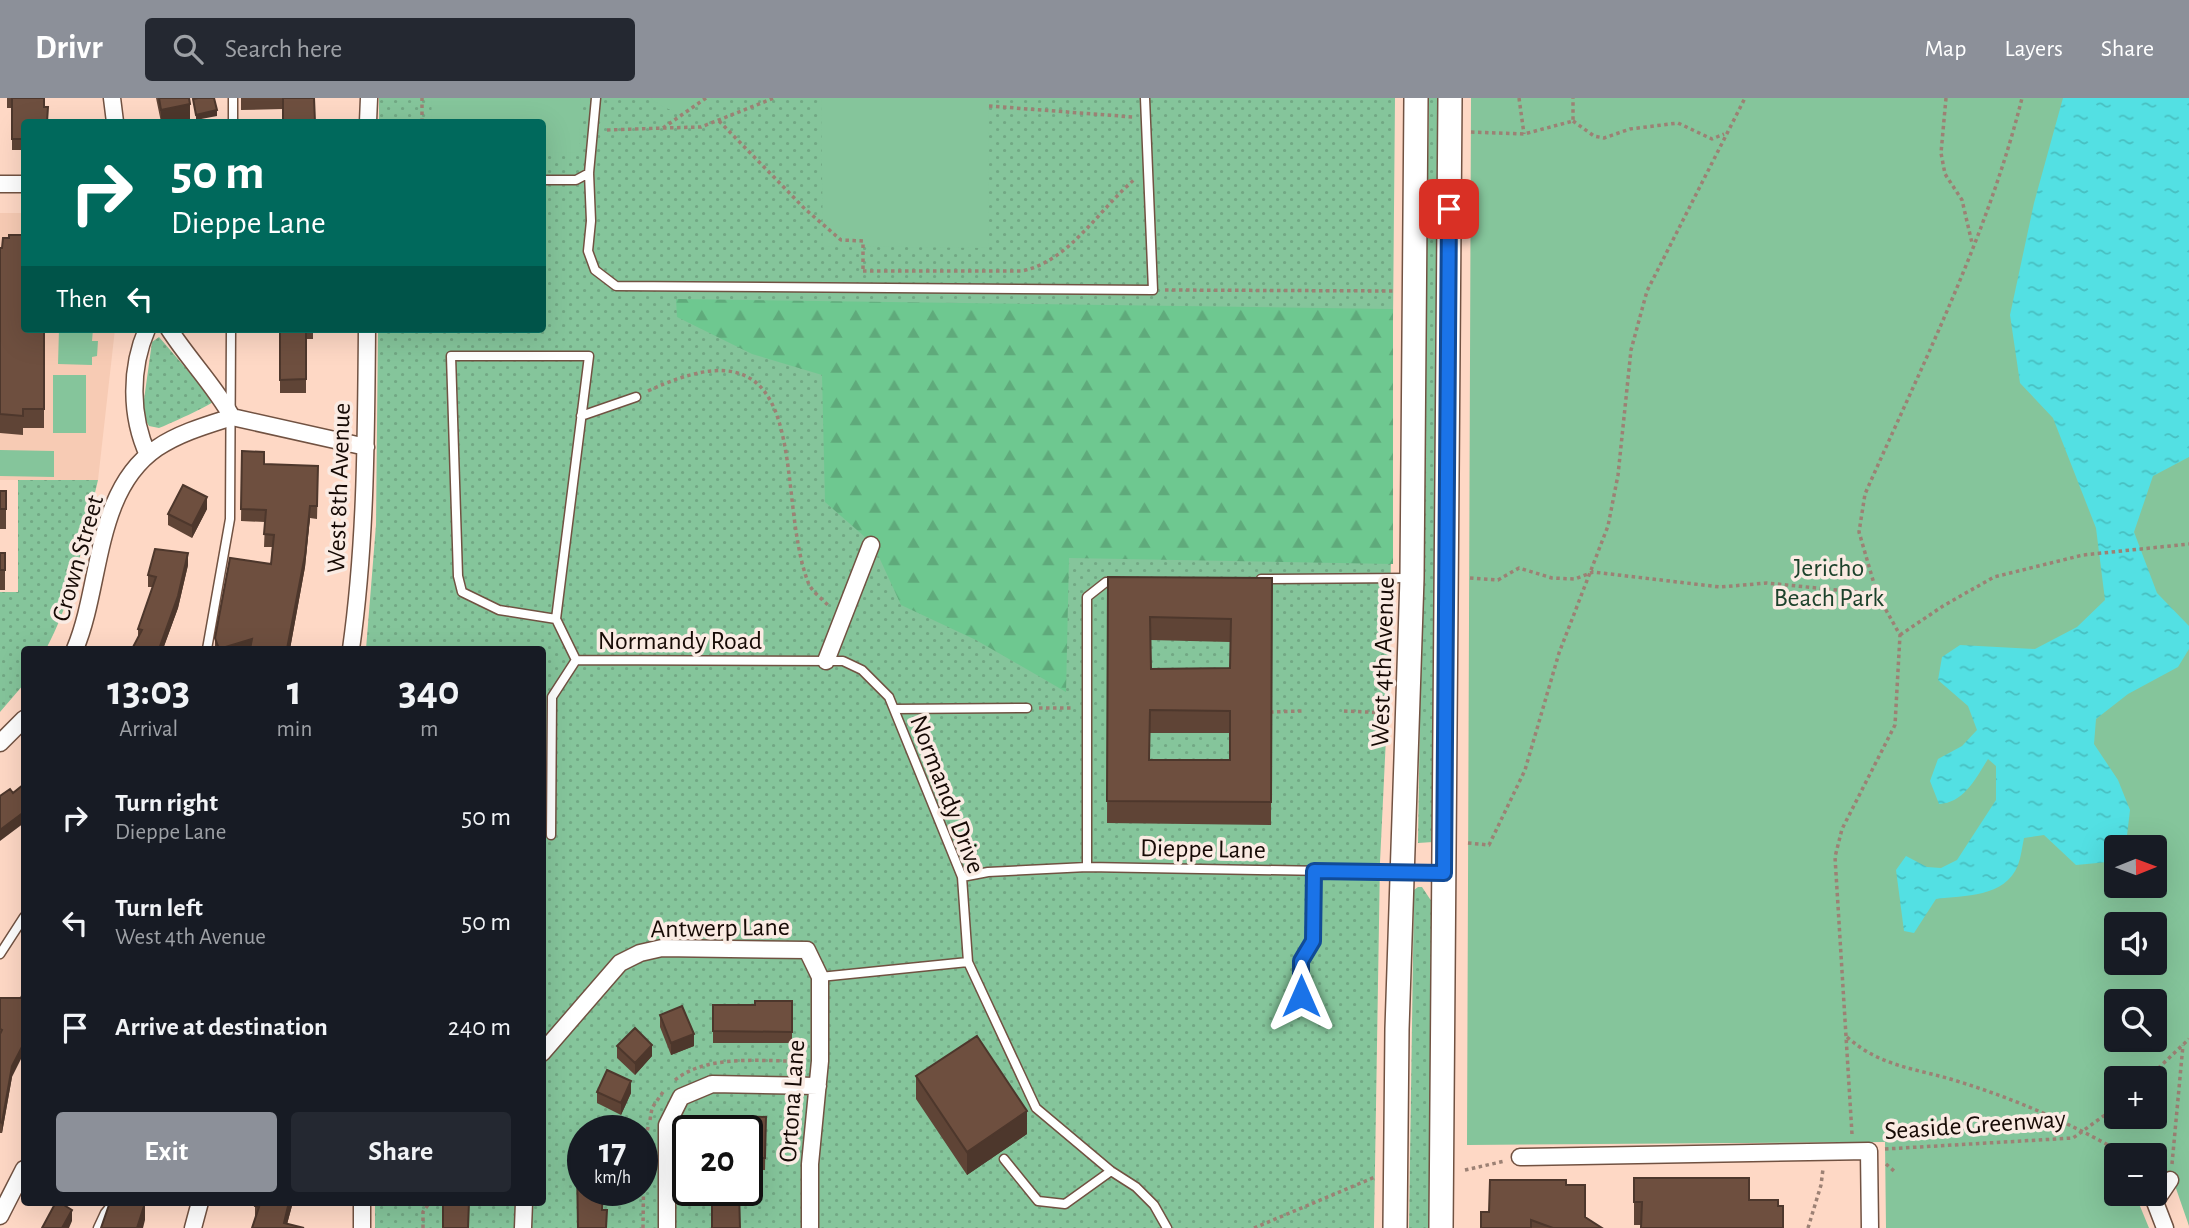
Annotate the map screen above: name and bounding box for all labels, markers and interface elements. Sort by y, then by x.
search box [145,18,635,81]
icon: search [169,30,207,68]
text: Drivr [35,32,103,65]
text: Search here [225,36,342,62]
text: Map [1924,37,1966,61]
text: Layers [2004,37,2063,61]
text: Share [2101,37,2154,61]
icon: right [56,147,147,238]
text: 50 m [171,149,265,198]
pin [1419,179,1479,239]
icon: arrive [1430,190,1468,228]
text: Dieppe Lane [171,207,326,239]
icon: left [121,280,159,318]
text: Then [56,286,107,312]
street label: West 8th Avenue [323,402,355,574]
street label: Crown Street [48,492,108,624]
park label: Jericho Beach Park [1774,555,1884,611]
street label: West 4th Avenue [1367,576,1399,748]
street label: Normandy Road [598,628,762,654]
text: 13:03 [107,670,190,712]
text: 1 [287,670,302,712]
text: 340 [399,670,460,712]
street label: Normandy Drive [905,712,989,877]
text: Arrival [119,718,178,741]
text: min [276,718,312,741]
text: m [420,718,438,741]
text: Turn right [115,790,218,816]
icon: right [56,799,94,837]
text: 50 m [461,804,511,830]
text: Dieppe Lane [115,821,226,844]
street label: Dieppe Lane [1140,835,1266,863]
north arrow [2104,835,2166,898]
map controls [2104,835,2167,1206]
text: Turn left [115,895,203,921]
icon: left [56,904,94,942]
text: 50 m [461,909,511,935]
button: sound [2104,912,2167,975]
street label: Antwerp Lane [650,914,790,942]
text: West 4th Avenue [115,926,266,949]
position arrow [1264,959,1338,1033]
button: search [2104,989,2167,1052]
icon: arrive [56,1009,94,1047]
text: Arrive at destination [115,1014,328,1040]
text: 240 m [448,1014,511,1040]
street label: Ortona Lane [775,1039,809,1163]
button: + [2104,1066,2167,1129]
street label: Seaside Greenway [1884,1106,2067,1144]
button: Exit [56,1112,277,1192]
button: Share [291,1112,511,1192]
speed limit sign: 20 [672,1115,763,1206]
text: 17 [599,1134,626,1169]
button: − [2104,1143,2167,1206]
text: km/h [594,1169,631,1187]

